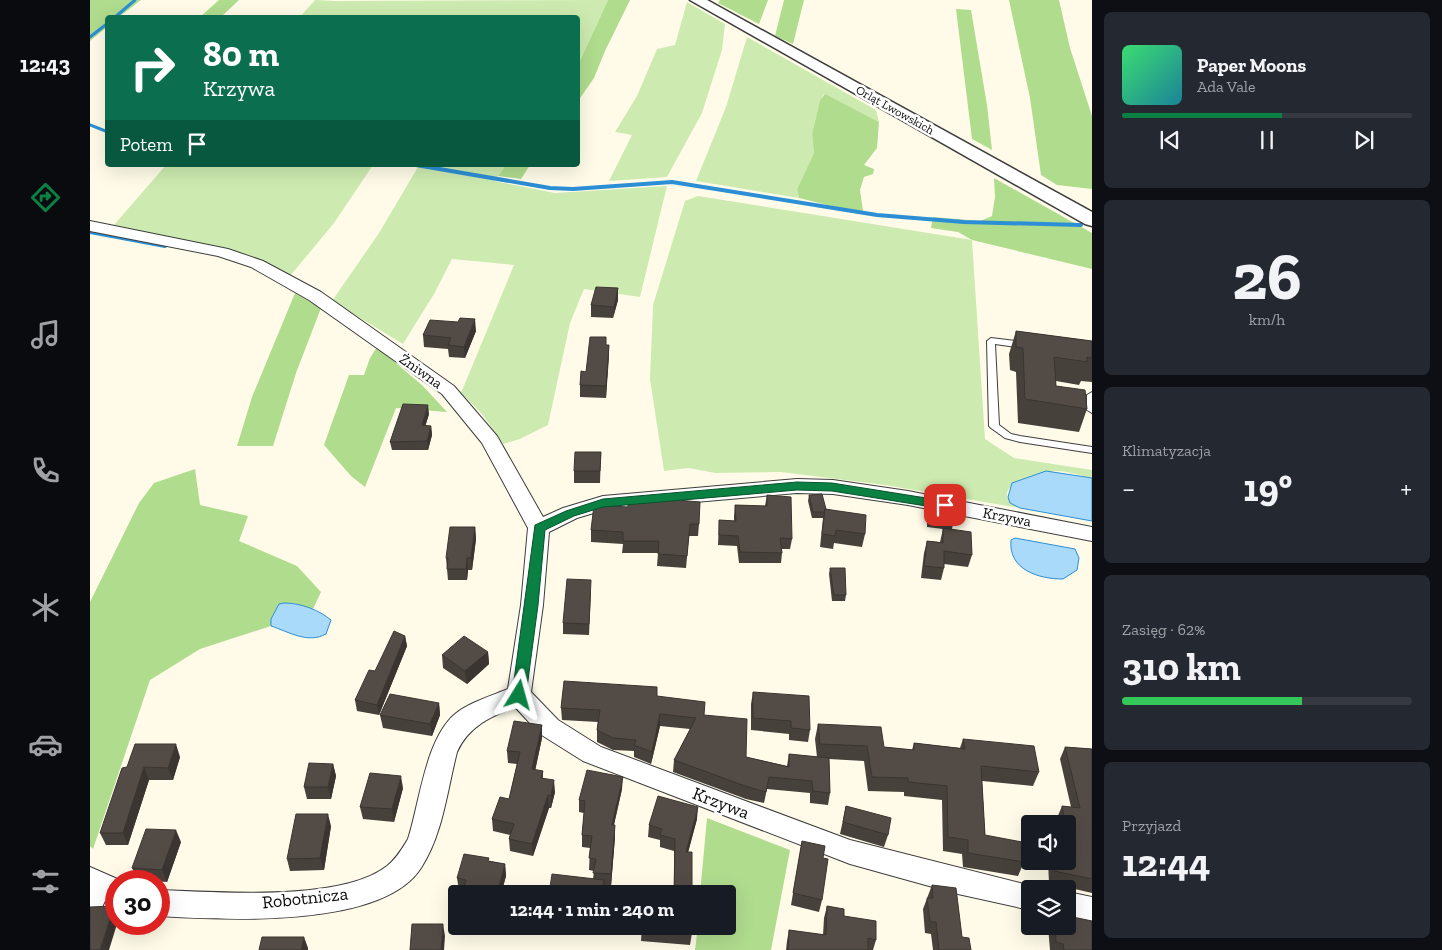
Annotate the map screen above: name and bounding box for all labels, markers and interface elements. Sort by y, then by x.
text: 80 m [203,33,279,75]
icon: right [120,35,185,100]
text: 12:43 [20,51,70,78]
text: Paper Moons [1197,54,1306,77]
text: Krzywa [203,75,275,102]
text: Ada Vale [1197,77,1256,96]
street label: Orląt Lwowskich [853,83,937,137]
icon: previous [1156,126,1184,154]
icon: pause [1253,126,1281,154]
icon: next [1350,126,1378,154]
icon: arrive [183,130,211,158]
text: Potem [120,133,173,156]
icon: directions [28,180,63,215]
text: 26 [1232,238,1302,316]
text: km/h [1249,310,1285,329]
icon: music [28,317,63,352]
street label: Żniwna [396,350,446,392]
text: Klimatyzacja [1122,441,1211,460]
icon: phone [28,453,63,488]
text: 19° [1243,465,1292,511]
text: − [1122,472,1135,505]
text: + [1400,472,1412,505]
pin [924,484,966,526]
icon: arrive [931,491,959,519]
street label: Krzywa [981,503,1033,531]
icon: climate [28,590,63,625]
text: Zasięg · 62% [1122,620,1205,639]
text: 310 km [1122,644,1241,690]
position arrow [492,668,544,720]
icon: car [28,727,63,762]
street label: Krzywa [689,782,753,824]
map controls [1021,815,1076,935]
button: sound [1021,815,1076,870]
text: Przyjazd [1122,816,1181,835]
text: 12:44 [1122,840,1211,886]
icon: filters [28,864,63,899]
speed limit sign: 30 [105,870,170,935]
button: layers [1021,880,1076,935]
street label: Robotnicza [261,883,349,913]
text: 12:44 · 1 min · 240 m [510,898,674,921]

